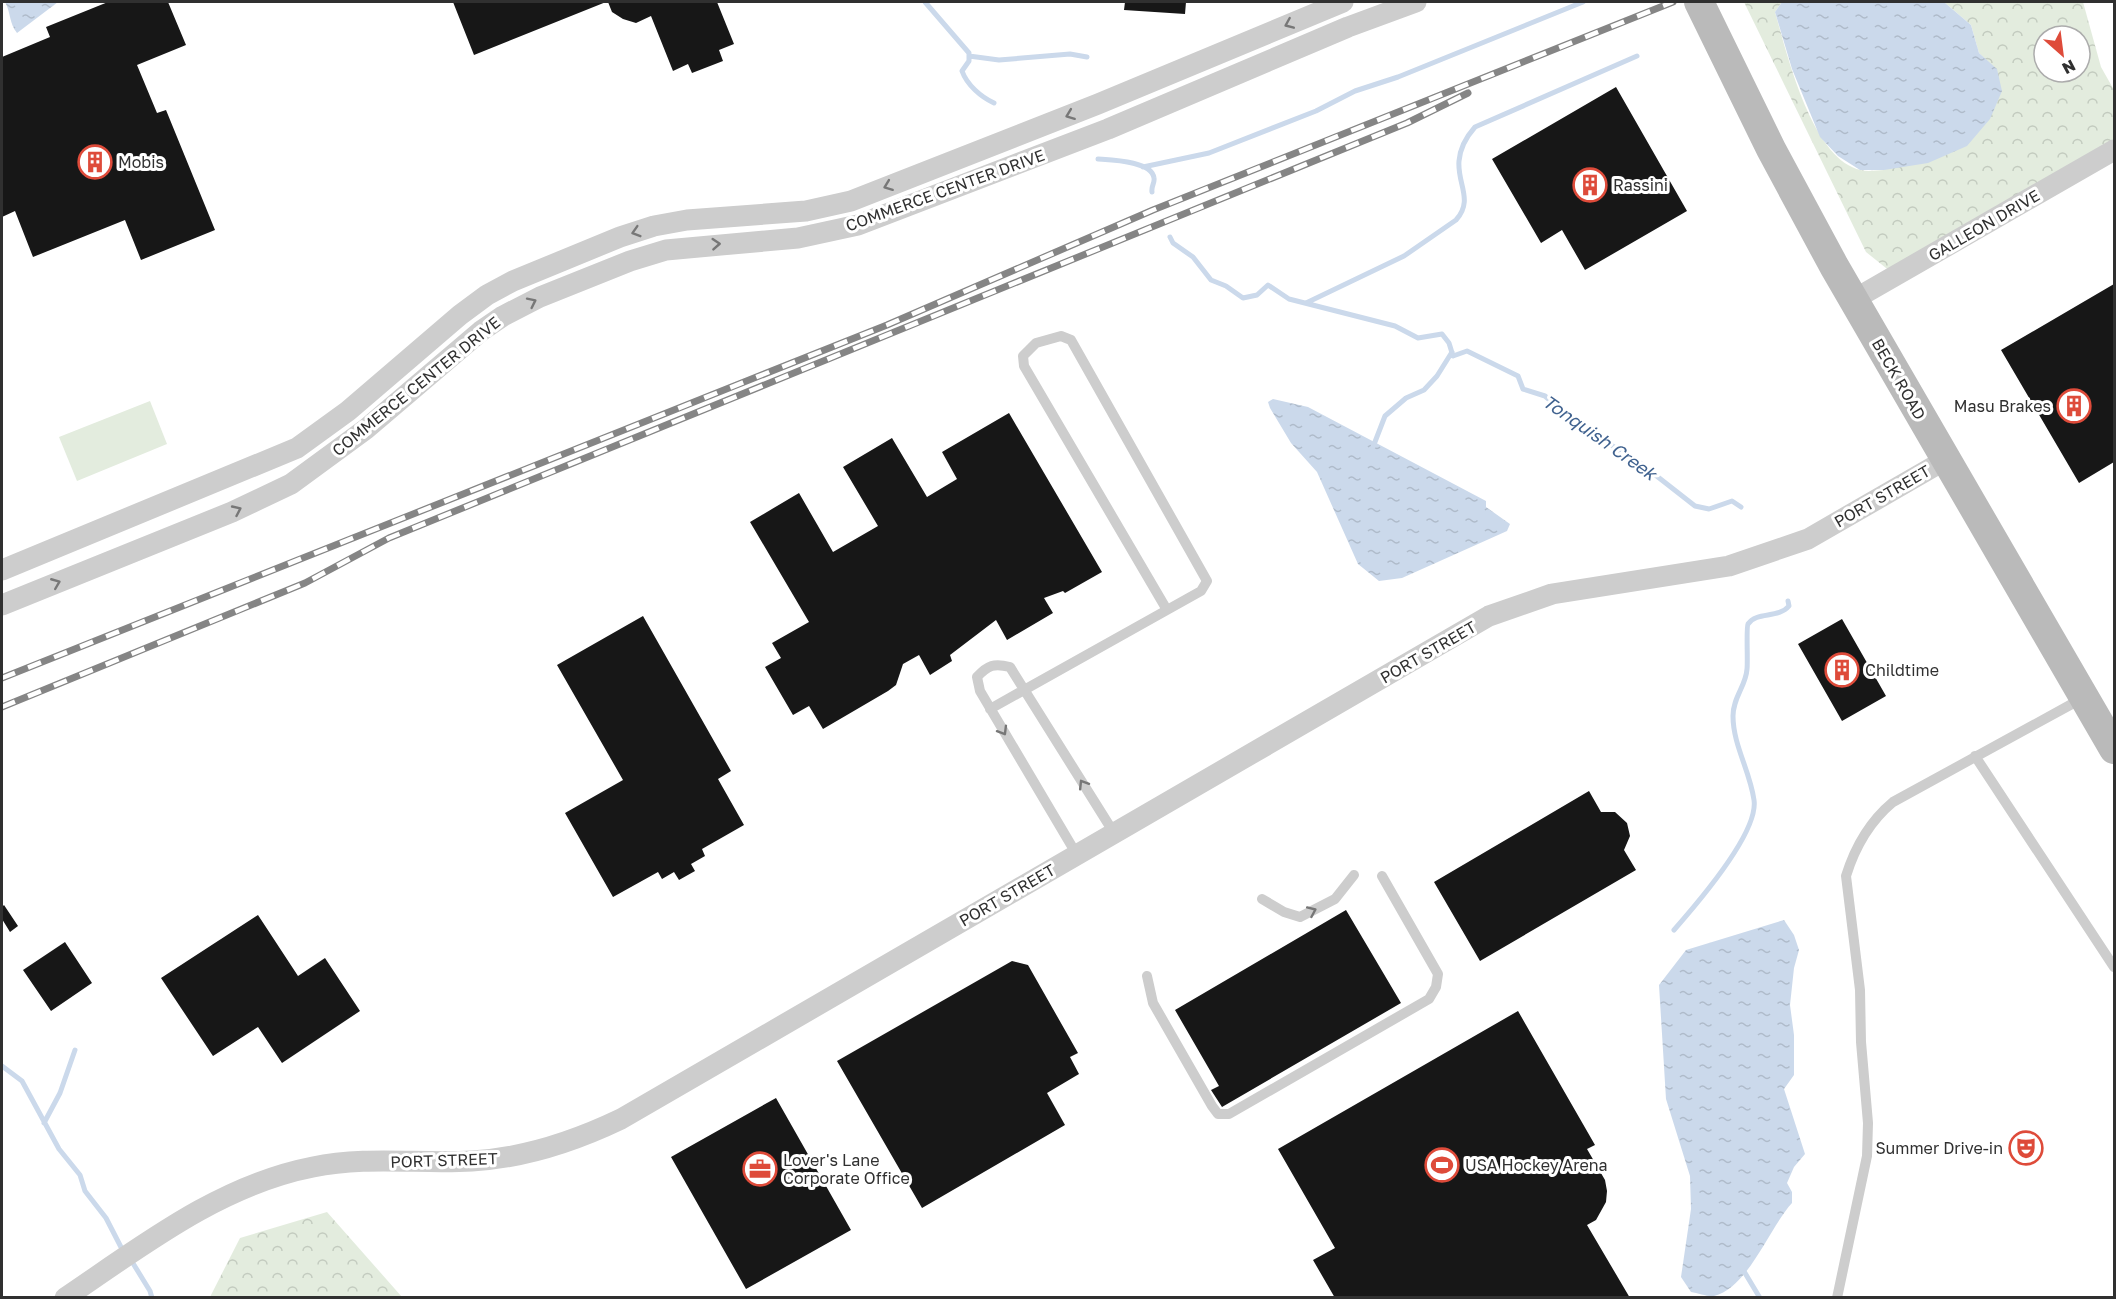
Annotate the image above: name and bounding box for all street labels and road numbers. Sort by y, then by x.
street label: COMMERCE CENTER DRIVE [843,145,1047,235]
street label: GALLEON DRIVE [1925,185,2043,265]
street label: COMMERCE CENTER DRIVE [328,312,504,460]
street label: BECK ROAD [1868,335,1930,423]
street label: PORT STREET [1830,460,1934,532]
street label: PORT STREET [1376,616,1480,688]
street label: PORT STREET [955,859,1059,931]
street label: PORT STREET [390,1148,498,1172]

